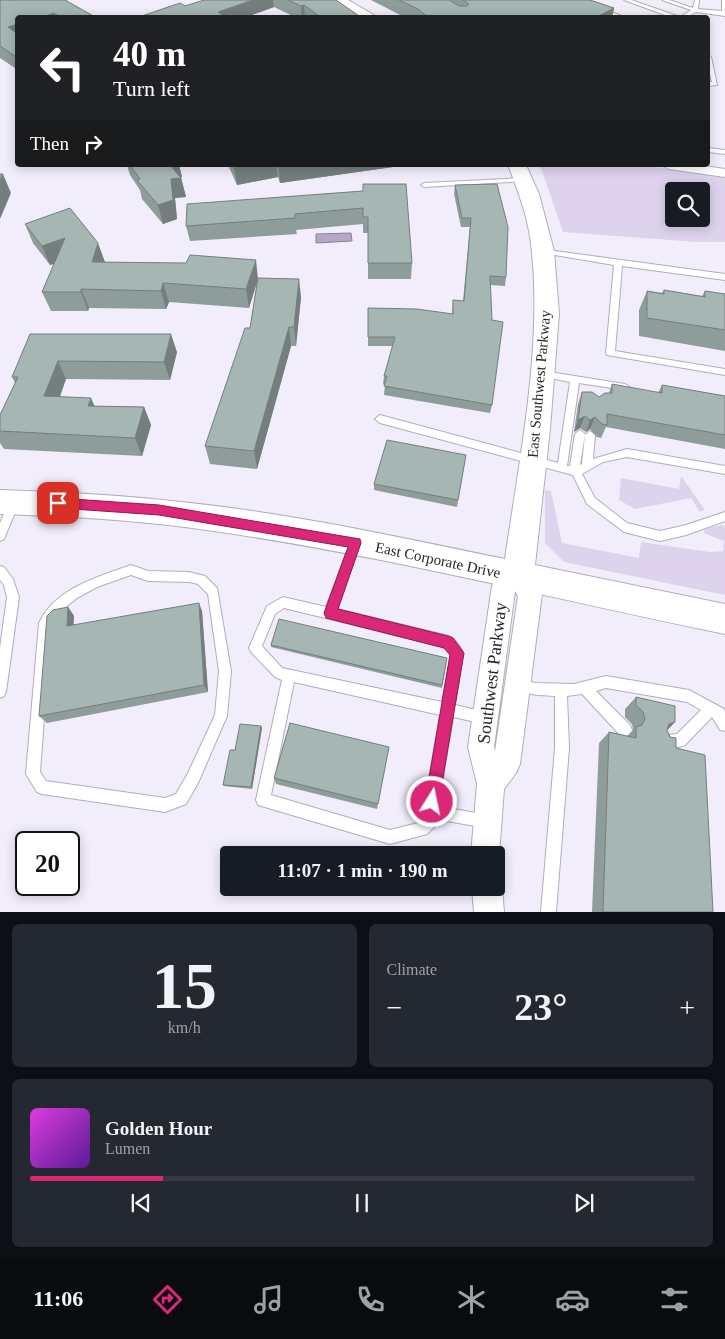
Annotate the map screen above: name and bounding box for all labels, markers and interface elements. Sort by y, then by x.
icon: left [30,35,95,100]
text: 40 m [113,35,186,74]
text: Turn left [113,76,190,101]
icon: right [79,130,107,158]
text: Then [30,133,69,154]
map controls [665,182,710,227]
button: search [665,182,710,227]
street label: East Southwest Parkway [525,309,553,459]
pin [37,482,79,524]
icon: arrive [44,489,72,517]
street label: East Corporate Drive [374,539,502,581]
street label: Southwest Parkway [473,601,511,745]
position arrow [405,775,457,827]
speed limit sign: 20 [15,831,80,896]
text: 11:07 · 1 min · 190 m [278,860,447,881]
text: 15 [152,950,217,1022]
text: Climate [387,961,437,978]
text: 23° [514,986,567,1028]
text: − [387,992,402,1023]
text: + [679,992,695,1023]
text: km/h [168,1019,201,1036]
text: Golden Hour [105,1118,212,1139]
text: Lumen [105,1140,150,1157]
icon: previous [127,1189,155,1217]
icon: pause [348,1189,376,1217]
icon: next [570,1189,598,1217]
icon: directions [150,1282,185,1317]
icon: music [251,1282,286,1317]
icon: phone [353,1282,388,1317]
icon: climate [454,1282,489,1317]
icon: car [555,1282,590,1317]
icon: filters [657,1282,692,1317]
text: 11:06 [33,1286,83,1311]

